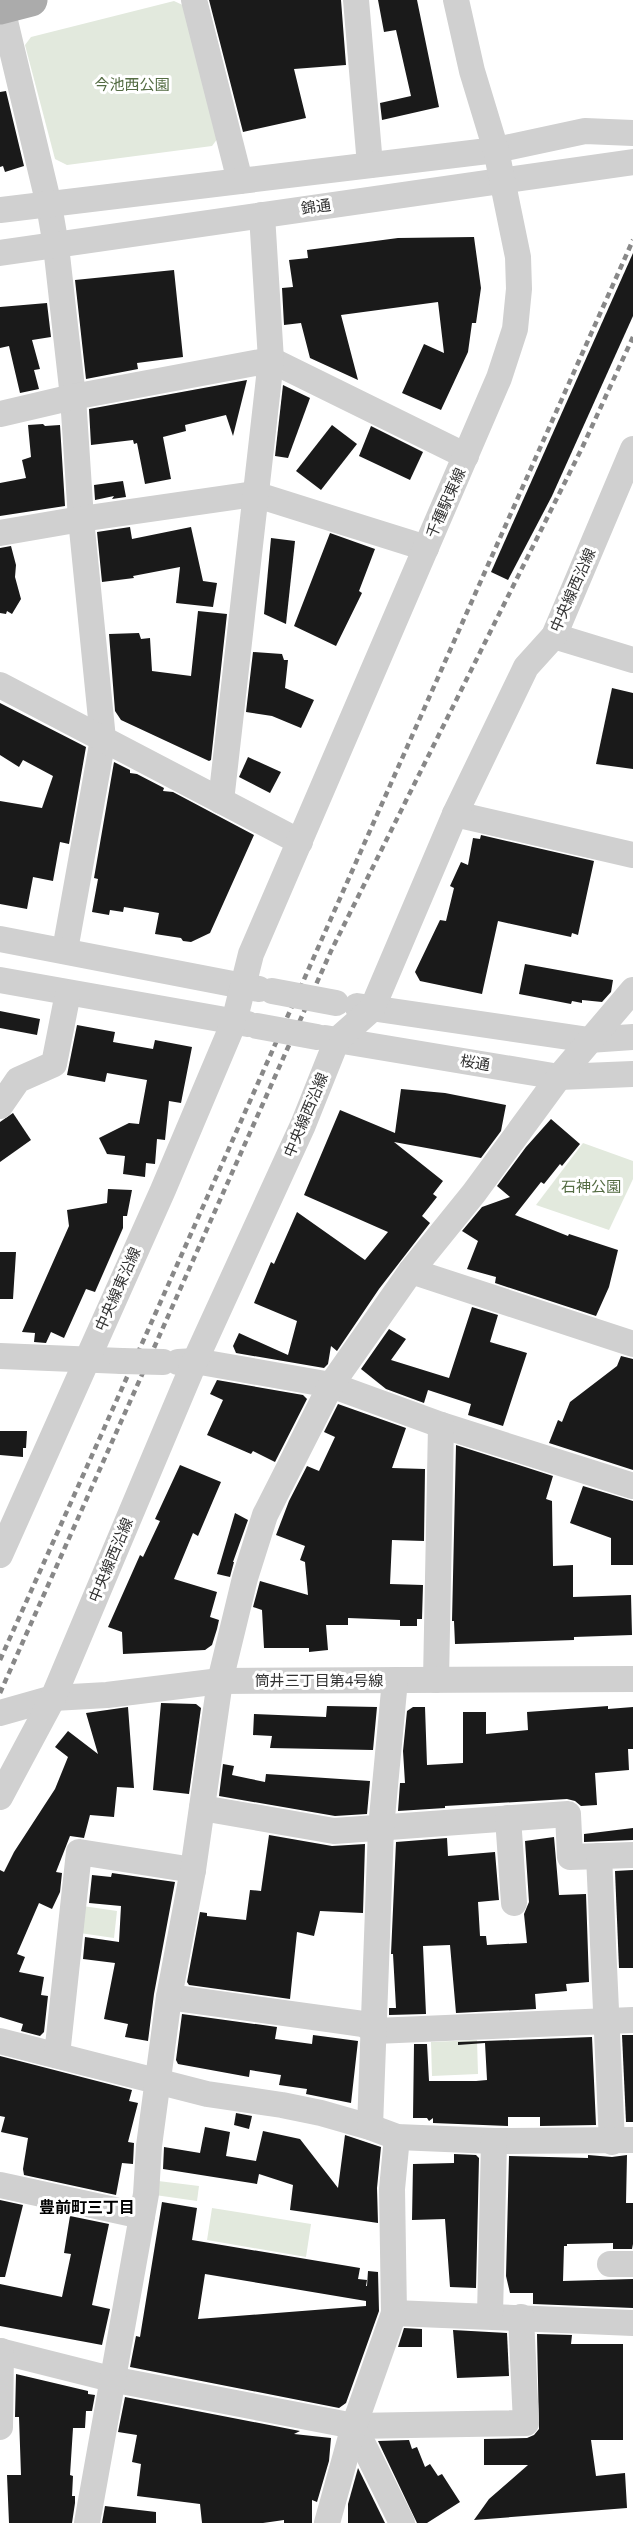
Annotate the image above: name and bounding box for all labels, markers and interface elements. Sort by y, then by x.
park label: 今池西公園 [94,74,170,94]
street label: 錦通 [300,194,332,218]
street label: 千種駅東線 [421,464,469,541]
street label: 中央線西沿線 [545,544,600,635]
street label: 桜通 [459,1050,492,1074]
street label: 中央線西沿線 [278,1069,332,1160]
park label: 石神公園 [561,1176,621,1196]
street label: 中央線東沿線 [90,1243,145,1334]
street label: 中央線西沿線 [83,1514,137,1605]
street label: 筒井三丁目第4号線 [255,1670,383,1690]
district label: 豊前町三丁目 [39,2196,135,2218]

